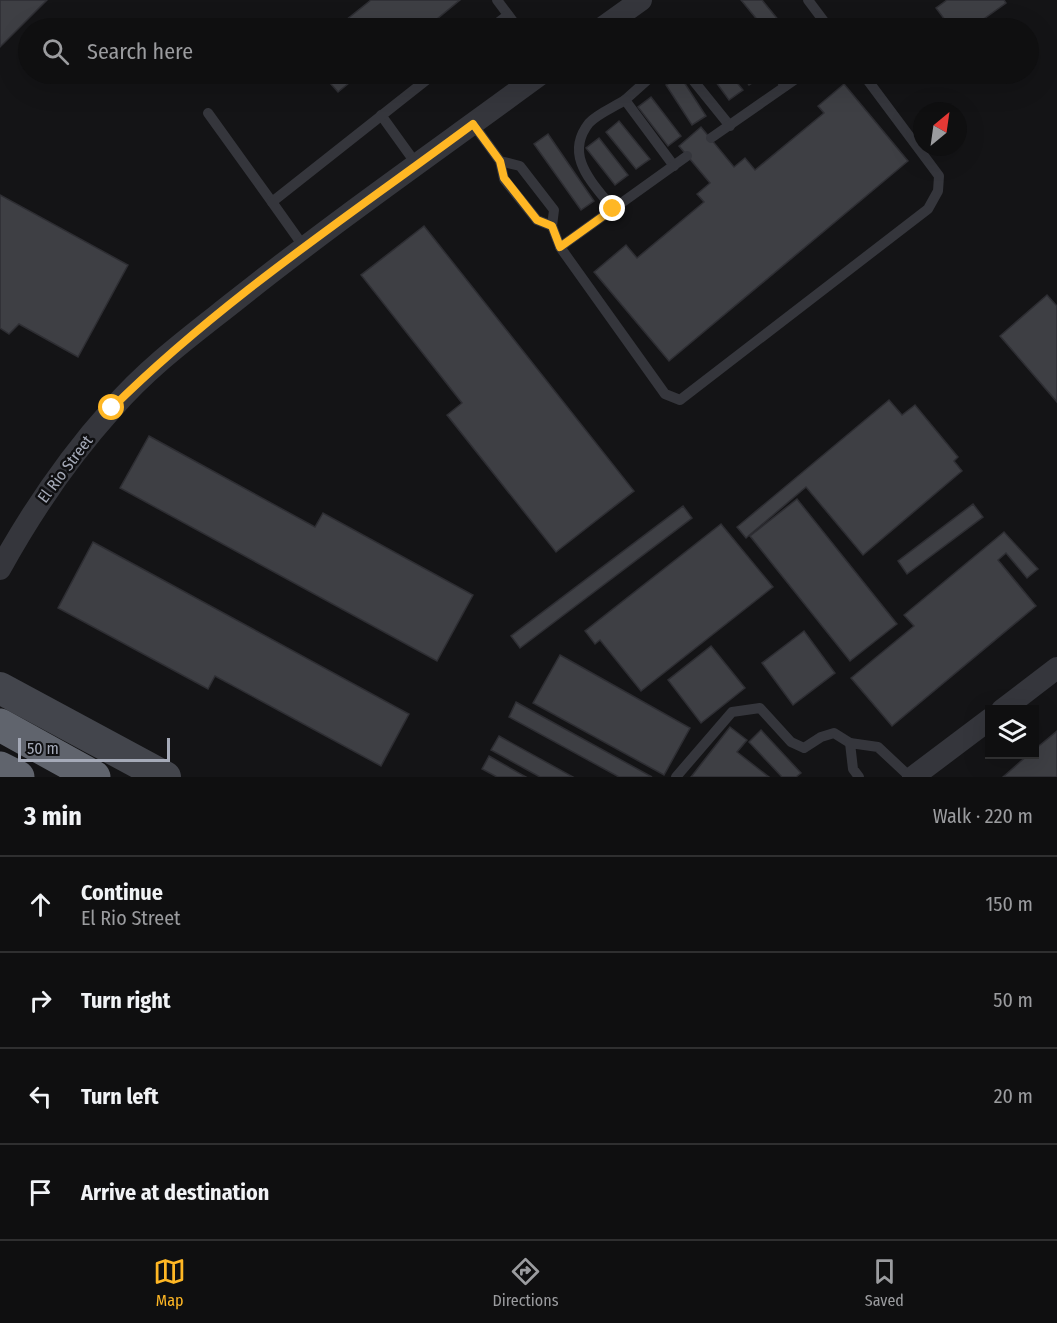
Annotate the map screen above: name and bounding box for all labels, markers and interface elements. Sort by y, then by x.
search box [18,18,1039,84]
icon: search [39,35,72,68]
text: Search here [87,38,193,65]
north arrow [913,102,967,156]
route end [599,195,625,221]
route start [98,394,124,420]
street label: El Rio Street [33,431,97,507]
map controls [985,705,1039,759]
button: layers [985,705,1039,759]
scale bar [18,735,170,762]
text: 50 m [27,739,59,758]
text: 3 min [24,801,82,832]
text: Walk · 220 m [933,804,1033,828]
text: Continue [81,879,163,906]
icon: ahead [24,888,57,921]
text: 150 m [986,892,1033,916]
text: El Rio Street [81,906,181,930]
icon: right [24,984,57,1017]
text: Turn right [81,987,170,1014]
text: 50 m [993,988,1033,1012]
icon: left [24,1080,57,1113]
text: Turn left [81,1083,159,1110]
text: 20 m [994,1084,1033,1108]
icon: arrive [24,1176,57,1209]
text: Arrive at destination [81,1179,269,1206]
tab: Map [153,1255,186,1310]
tab: Directions [492,1255,559,1310]
tab: Saved [865,1255,904,1310]

